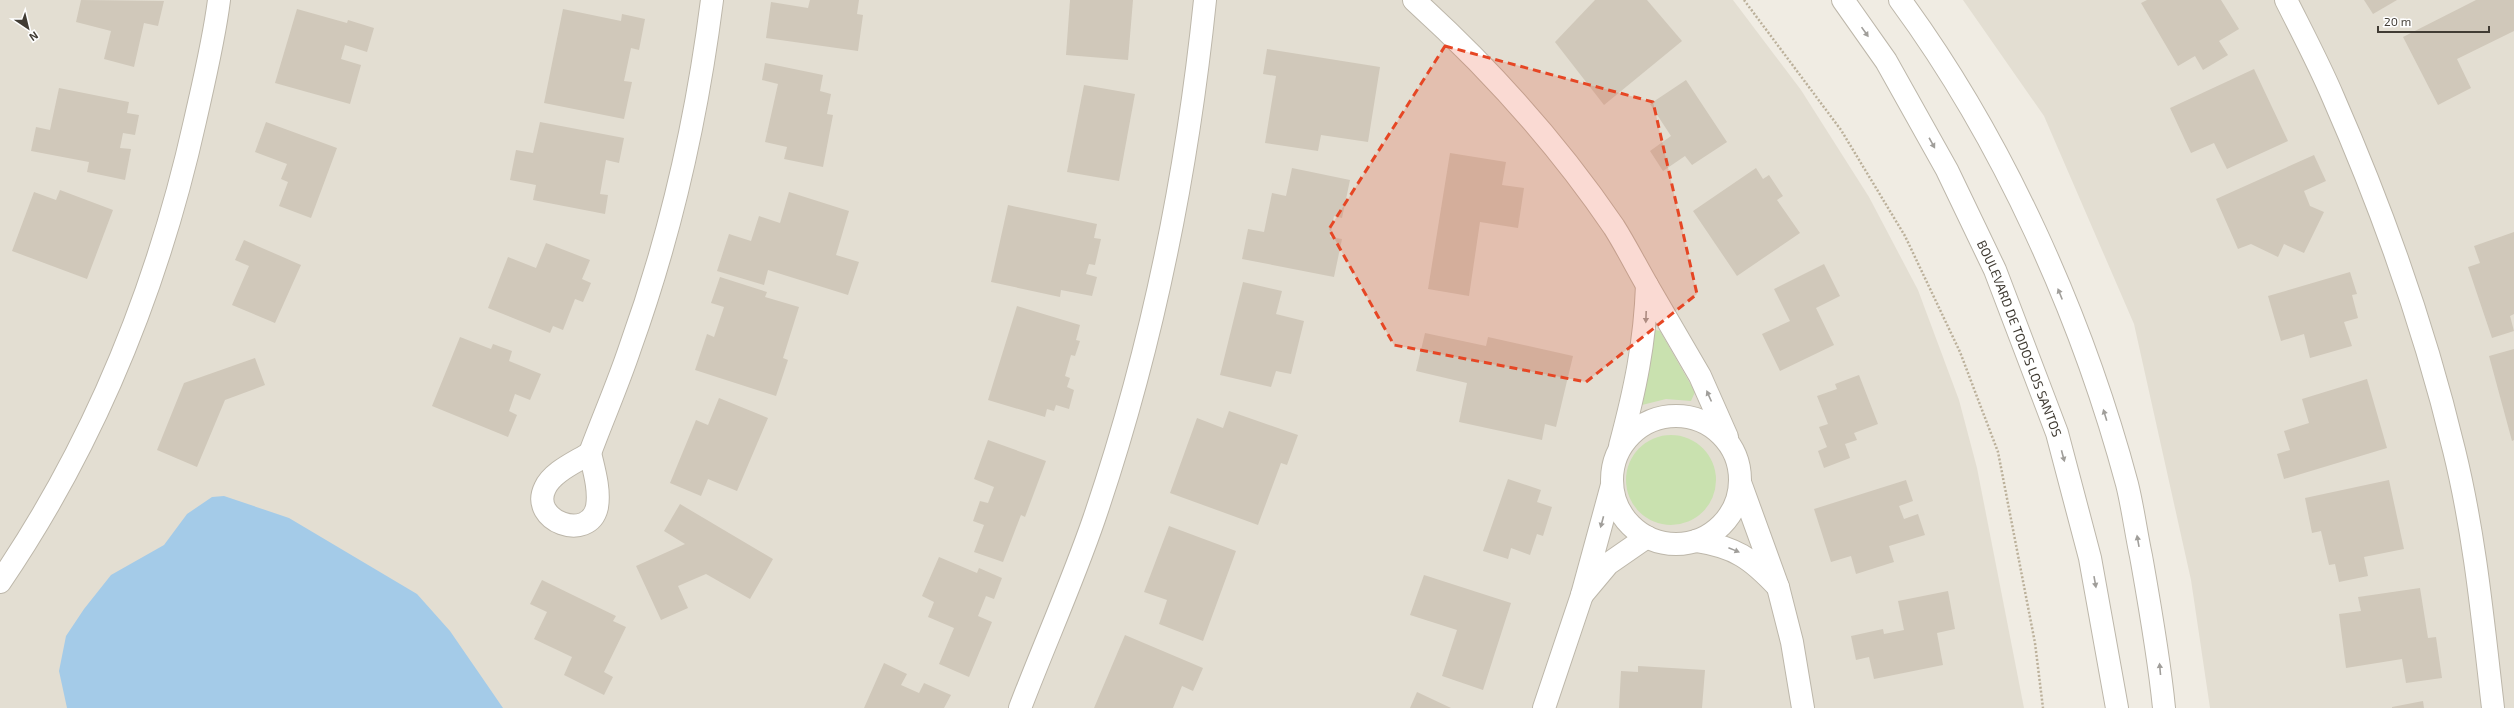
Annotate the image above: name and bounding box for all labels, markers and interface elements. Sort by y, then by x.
north arrow [8,8,48,48]
scale bar [2378,8,2489,34]
text: 20 m [2384,14,2411,28]
one-way arrow [1861,26,1869,37]
text: N [27,29,41,44]
one-way arrow [1929,137,1935,149]
street label: BOULEVARD DE TODOS LOS SANTOS [1974,237,2066,439]
one-way arrow [2057,287,2063,299]
one-way arrow [1643,311,1649,324]
one-way arrow [1705,389,1711,401]
one-way arrow [2102,409,2108,421]
one-way arrow [2061,450,2067,462]
one-way arrow [1599,516,1605,528]
one-way arrow [2134,535,2140,547]
one-way arrow [1728,548,1740,554]
one-way arrow [2092,576,2098,588]
one-way arrow [2157,663,2163,675]

